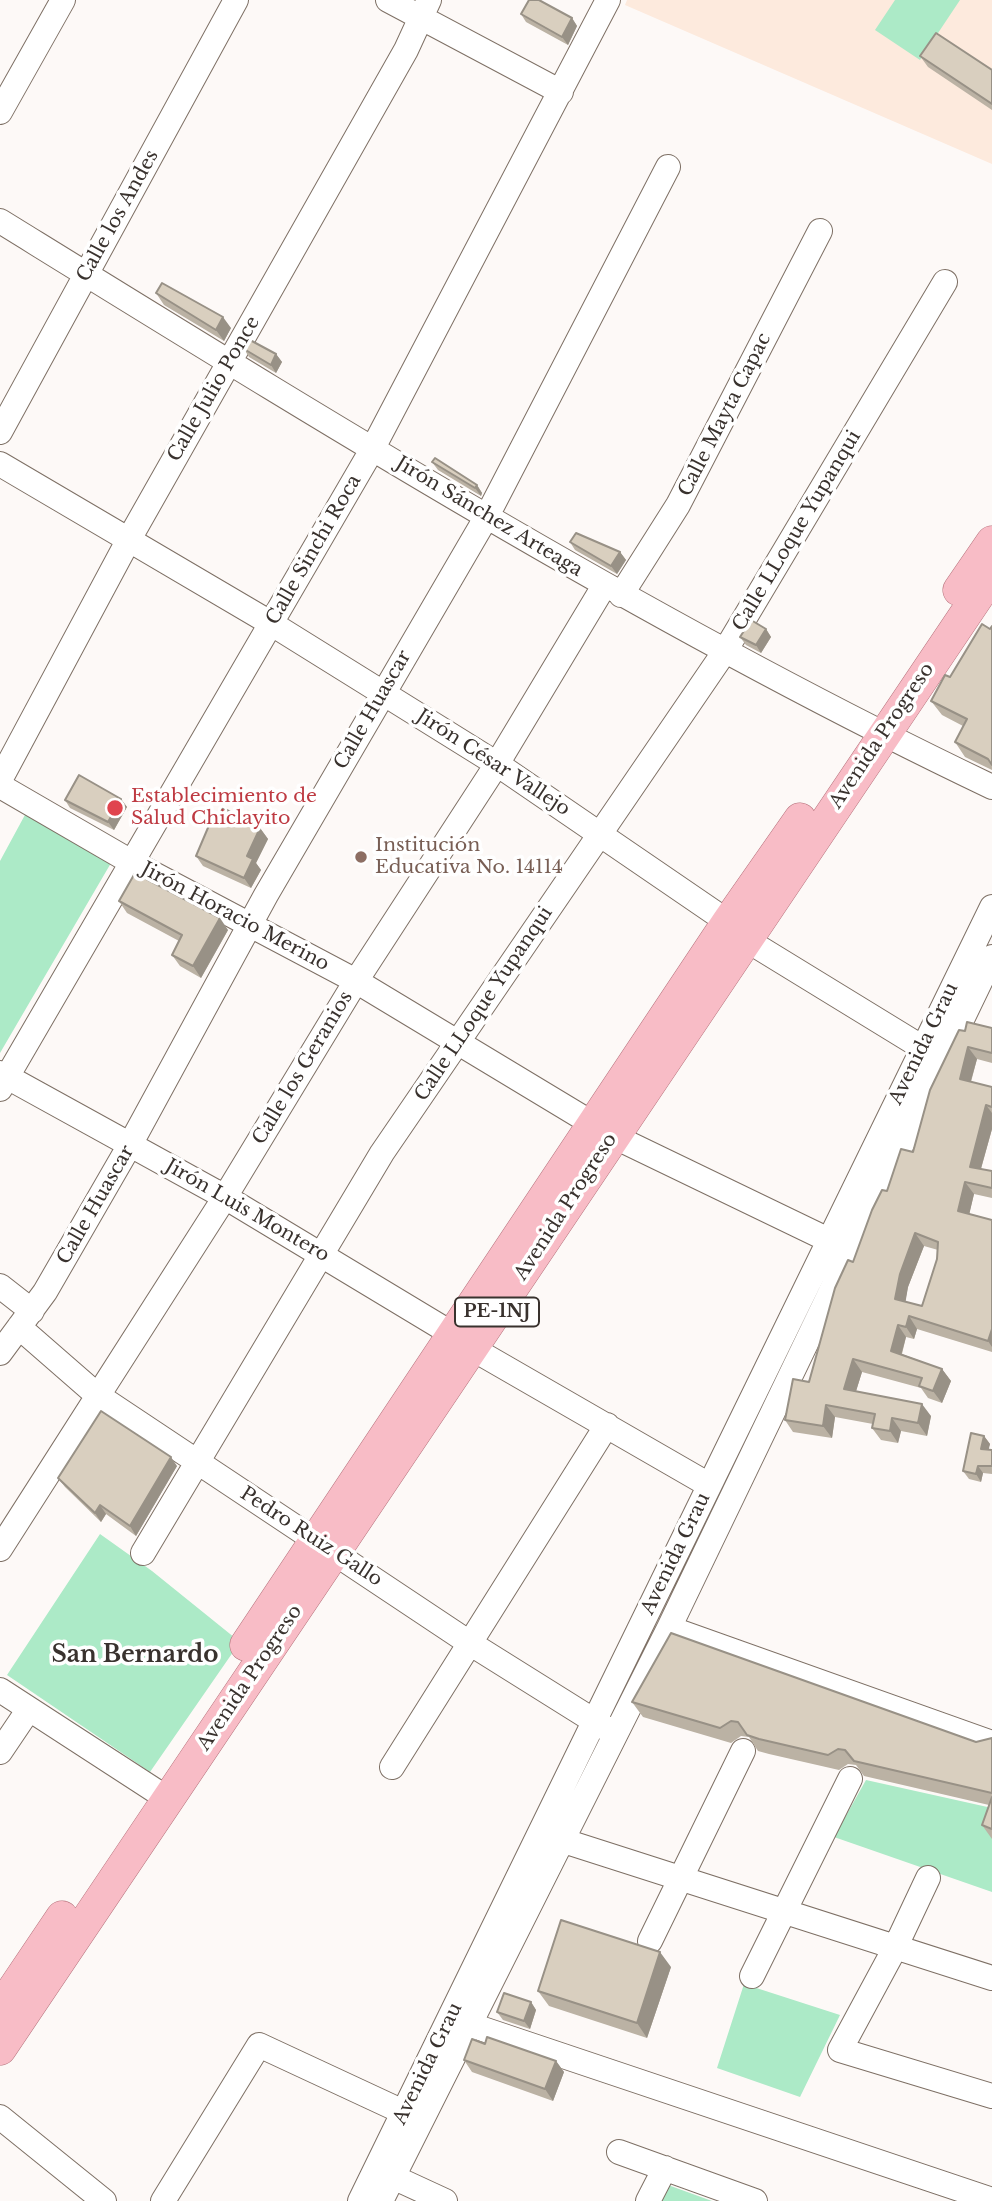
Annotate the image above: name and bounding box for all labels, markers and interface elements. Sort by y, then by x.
street label: Calle los Andes [72,146,164,286]
street label: Calle Julio Ponce [163,312,265,466]
street label: Calle Mayta Capac [674,330,776,500]
street label: Calle LLoque Yupanqui [728,427,866,635]
street label: Jirón Sánchez Arteaga [391,452,587,582]
street label: Calle Sinchi Roca [262,471,366,629]
street label: Calle Huascar [330,647,416,773]
street label: Avenida Progreso [825,659,939,813]
street label: Jirón César Vallejo [412,705,574,821]
place label: Establecimiento de Salud Chiclayito [131,786,317,830]
marker: Establecimiento de Salud Chiclayito [105,798,125,818]
place label: Institución Educativa No. 14114 [375,835,563,879]
marker: Institución Educativa No. 14114 [353,849,369,865]
street label: Jirón Horacio Merino [137,858,333,976]
street label: Calle LLoque Yupanqui [410,902,558,1106]
street label: Avenida Grau [885,979,963,1109]
street label: Calle los Geranios [248,987,358,1149]
street label: Avenida Progreso [510,1129,622,1285]
street label: Calle Huascar [53,1142,139,1268]
street label: Jirón Luis Montero [161,1155,333,1267]
road number: PE-1NJ [455,1297,539,1326]
street label: Pedro Ruiz Gallo [236,1483,386,1591]
street label: Avenida Grau [637,1489,715,1619]
street label: Avenida Progreso [193,1601,307,1755]
district label: San Bernardo [52,1642,218,1670]
street label: Avenida Grau [389,1999,467,2129]

